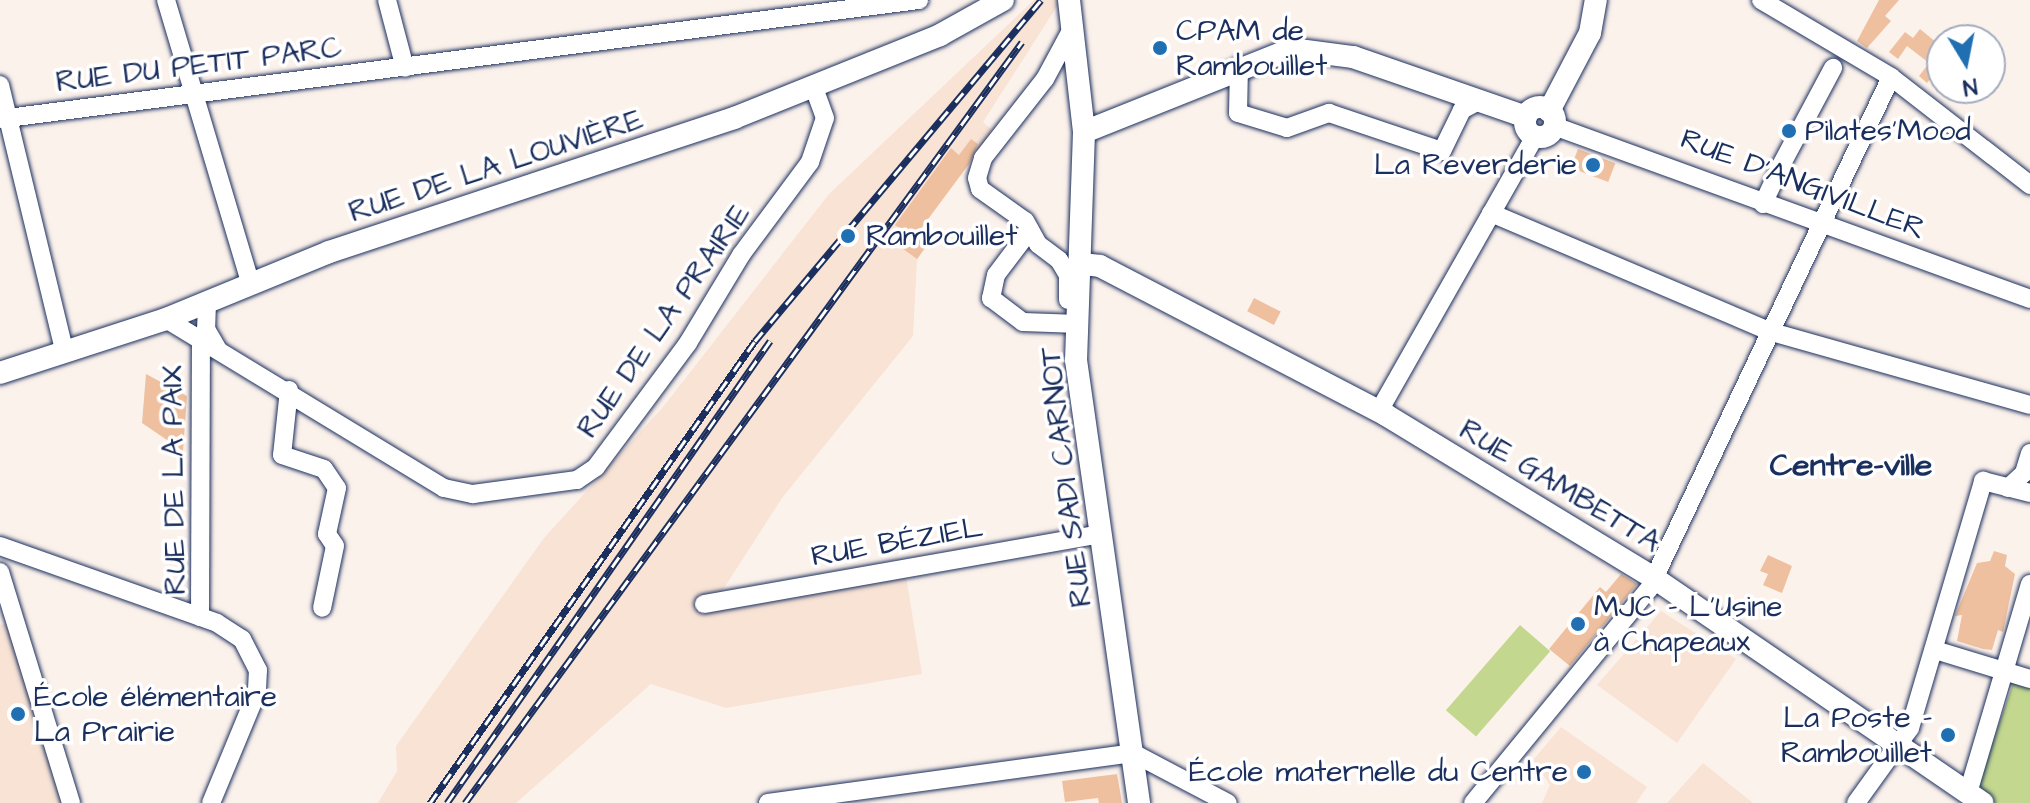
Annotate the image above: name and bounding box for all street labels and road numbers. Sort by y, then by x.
street label: RUE DU PETIT PARC [54,30,344,100]
street label: RUE DE LA LOUVIÈRE [344,101,648,231]
street label: RUE D'ANGIVILLER [1675,121,1931,247]
street label: RUE DE LA PRAIRIE [570,197,758,445]
street label: RUE SADI CARNOT [1032,345,1100,609]
street label: RUE DE LA PAIX [154,365,194,595]
street label: RUE GAMBETTA [1453,412,1667,560]
street label: RUE BÉZIEL [808,509,986,575]

